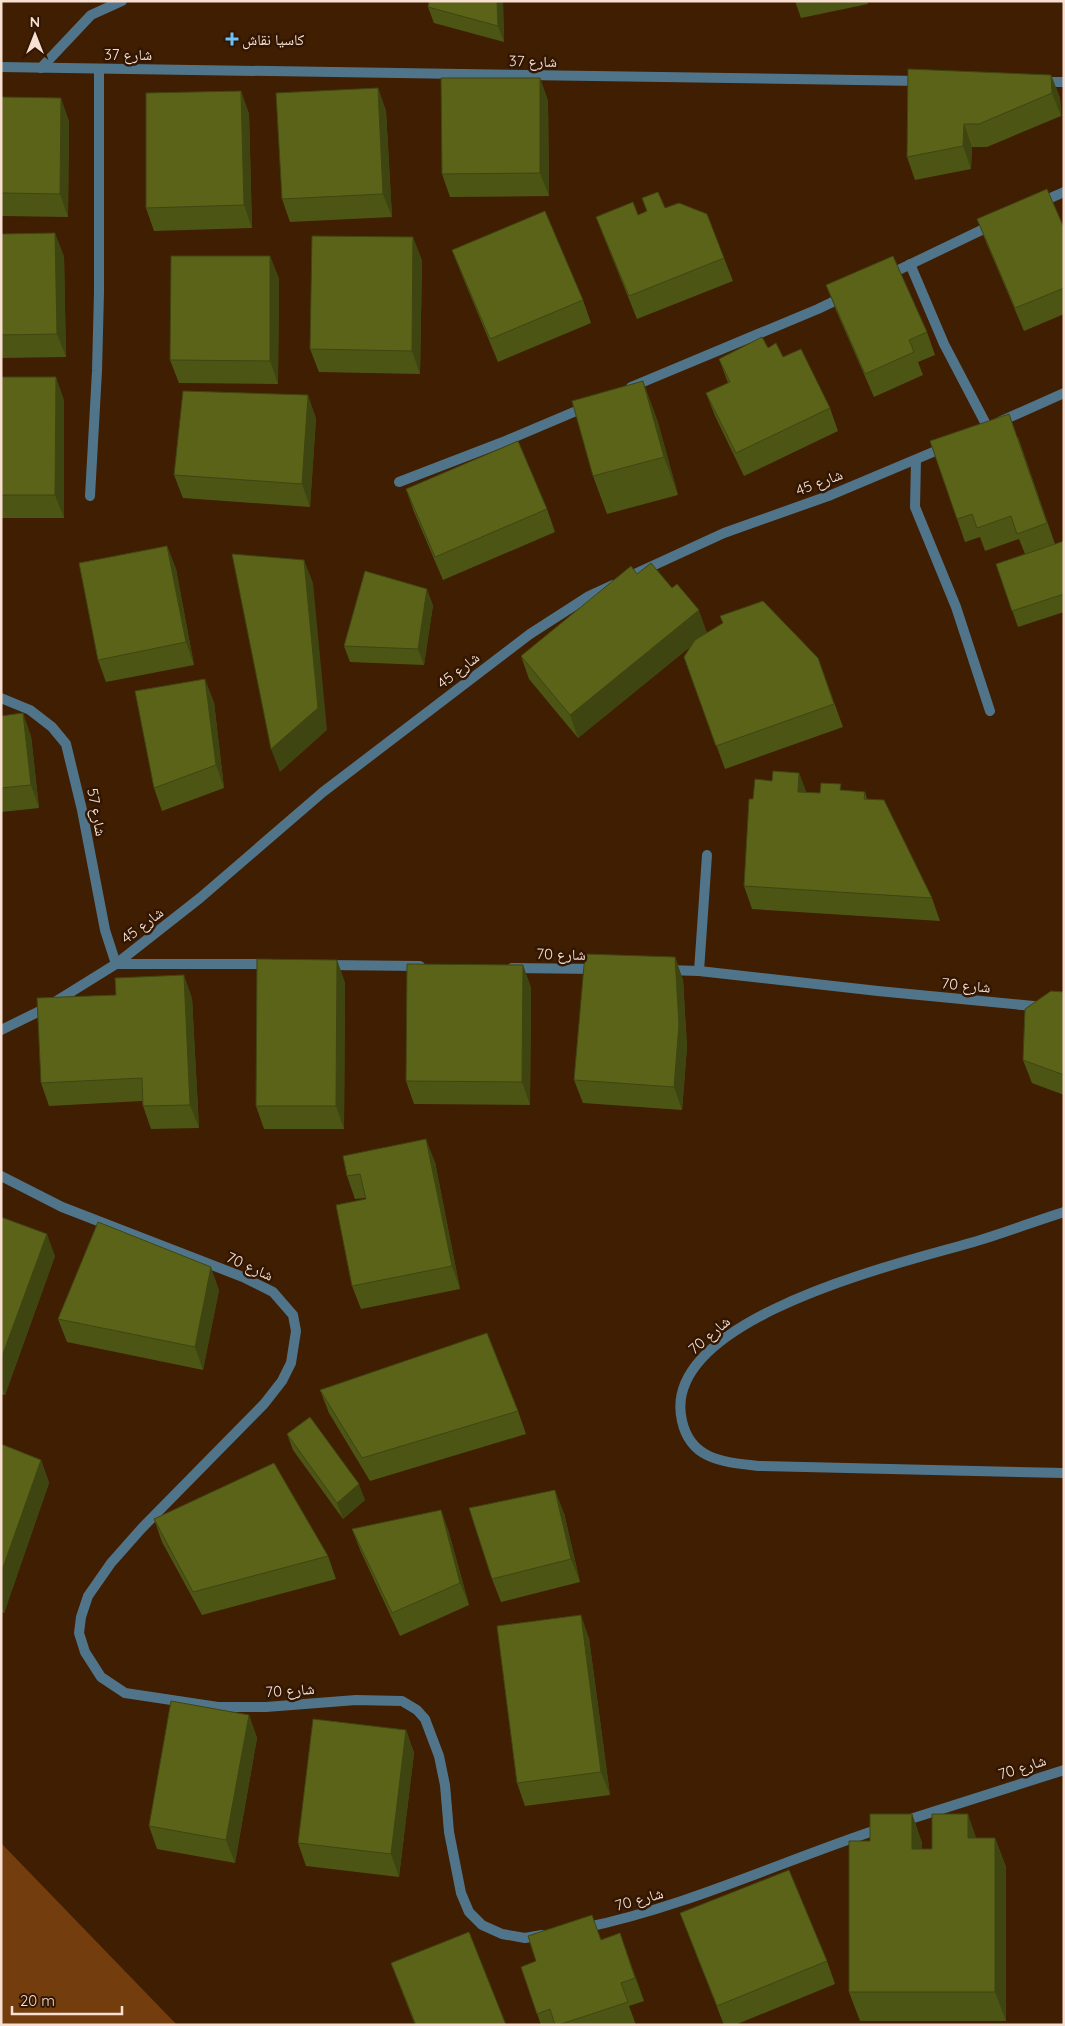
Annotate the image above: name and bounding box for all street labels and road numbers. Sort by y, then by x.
street label: شارع 37 [104,45,152,65]
street label: شارع 37 [509,51,557,72]
street label: شارع 45 [793,464,846,501]
street label: شارع 45 [433,647,484,693]
street label: شارع 57 [82,786,111,838]
street label: شارع 45 [117,902,168,948]
street label: شارع 70 [536,944,586,965]
street label: شارع 70 [941,973,991,998]
street label: شارع 70 [223,1247,276,1286]
street label: شارع 70 [684,1312,735,1359]
street label: شارع 70 [265,1679,315,1702]
street label: شارع 70 [996,1750,1049,1785]
street label: شارع 70 [613,1883,666,1916]

